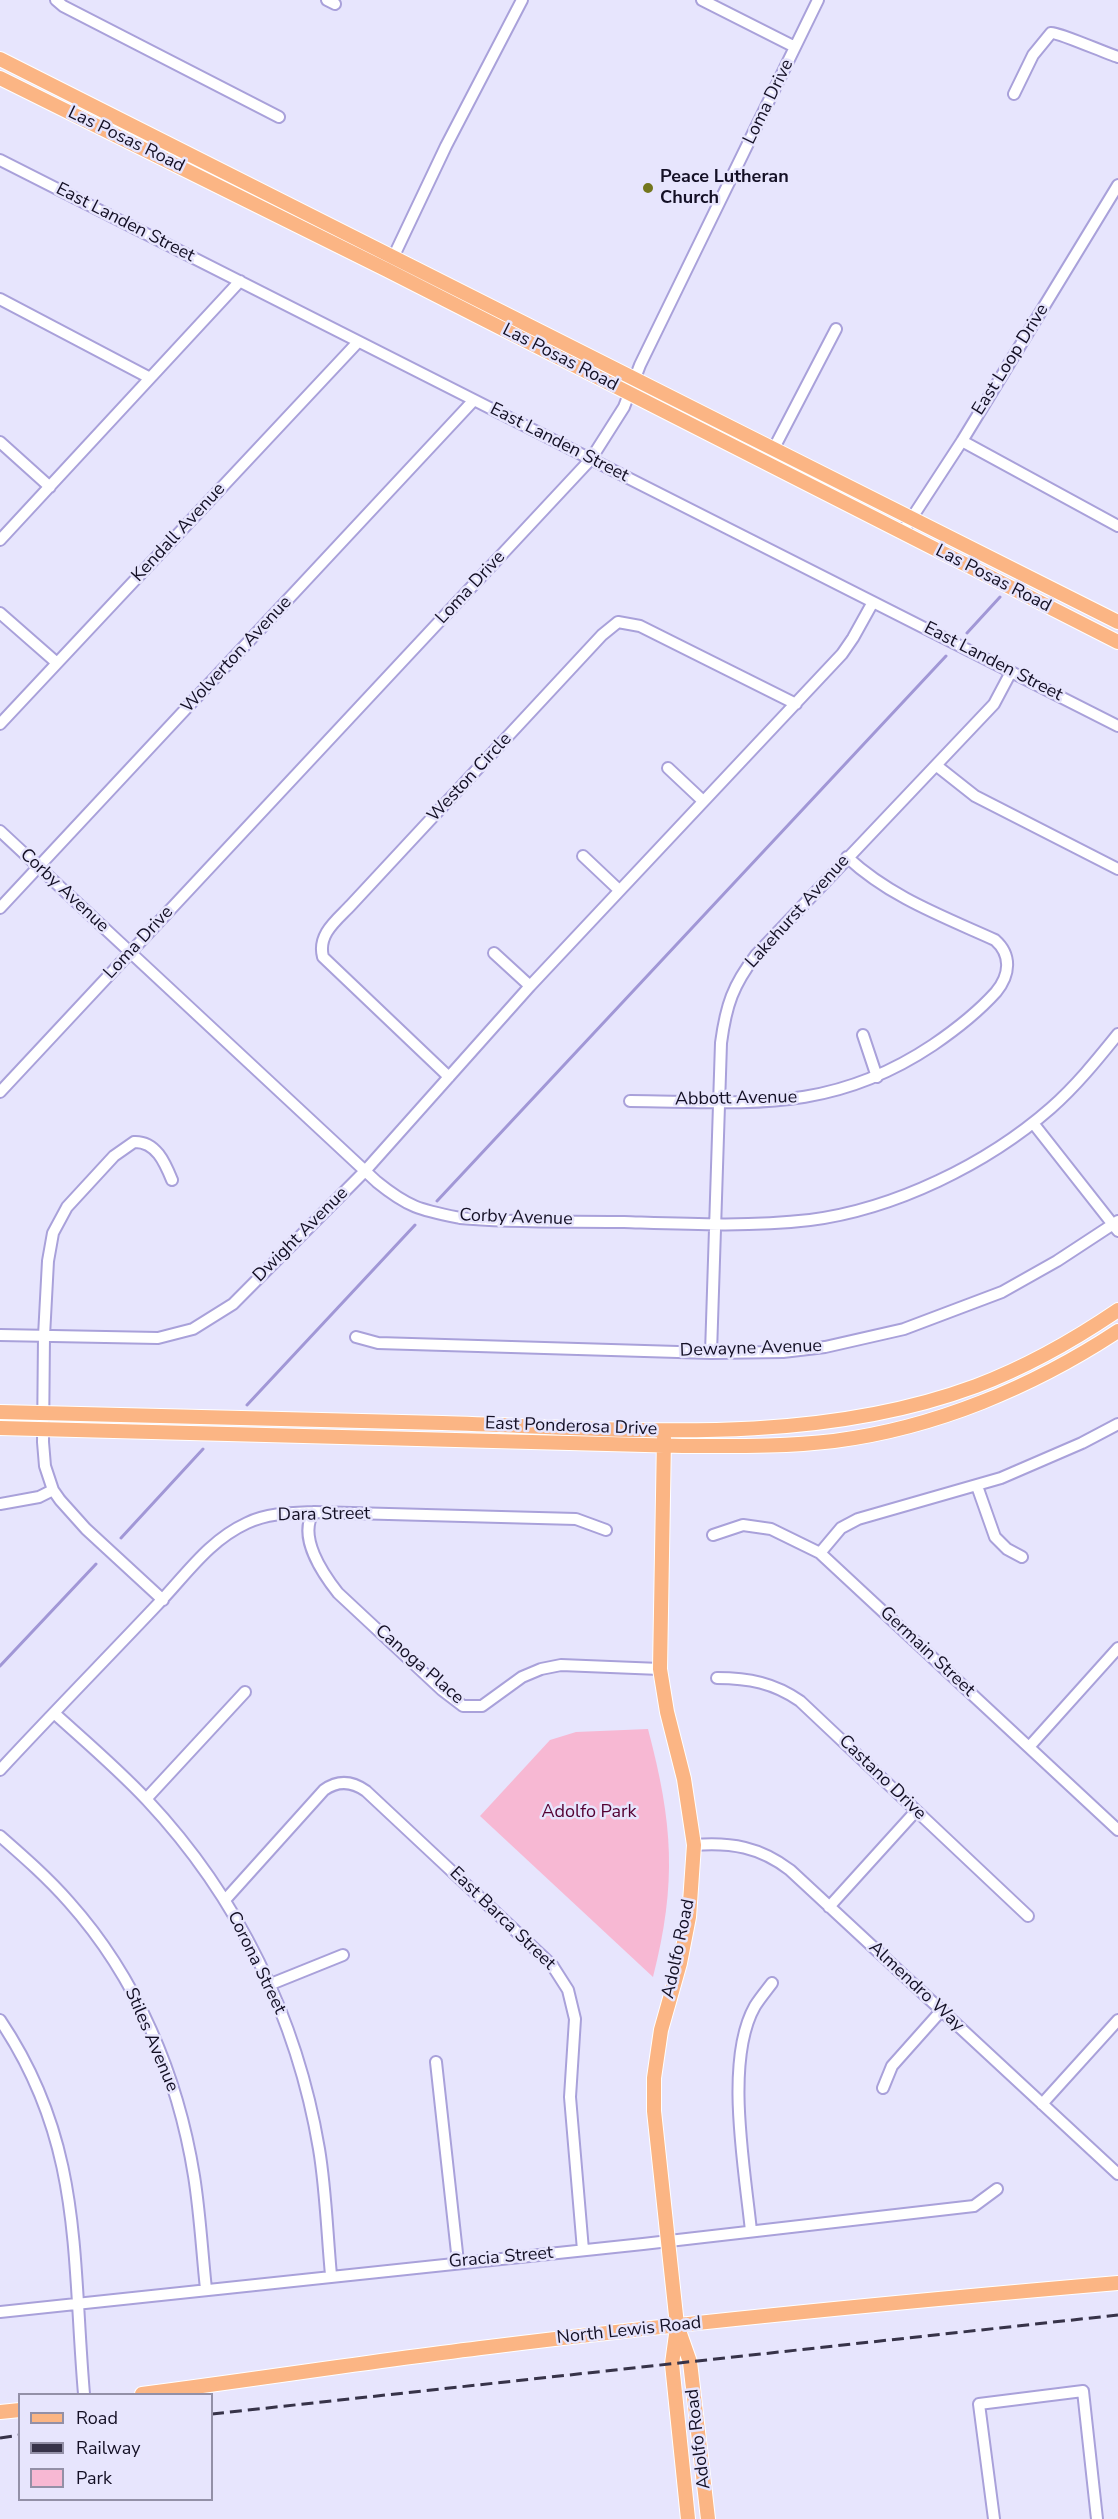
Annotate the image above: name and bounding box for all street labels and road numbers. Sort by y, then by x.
street label: Loma Drive [739,56,799,148]
street label: Las Posas Road [64,102,188,178]
street label: East Landen Street [52,179,198,267]
street label: East Loop Drive [968,300,1054,420]
street label: Las Posas Road [499,320,621,396]
street label: East Landen Street [486,399,632,487]
street label: Kendall Avenue [128,479,230,587]
street label: Las Posas Road [932,541,1054,617]
street label: Loma Drive [432,547,510,629]
street label: Wolverton Avenue [177,592,297,718]
street label: East Landen Street [920,618,1066,706]
street label: Weston Circle [423,729,517,827]
street label: Corby Avenue [15,844,113,938]
street label: Lakehurst Avenue [741,851,855,973]
street label: Loma Drive [100,902,178,984]
street label: Abbott Avenue [675,1087,797,1111]
street label: Dwight Avenue [249,1183,353,1287]
street label: Corby Avenue [459,1205,573,1231]
street label: Dewayne Avenue [680,1336,822,1362]
street label: East Ponderosa Drive [484,1413,658,1441]
street label: Dara Street [278,1503,370,1527]
street label: Germain Street [875,1602,979,1702]
street label: Canoga Place [370,1621,468,1709]
street label: Castano Drive [834,1731,930,1825]
street label: East Barca Street [445,1863,559,1975]
street label: Adolfo Road [658,1897,700,2001]
street label: Corona Street [222,1908,290,2018]
street label: Almendro Way [864,1937,968,2037]
street label: Stiles Avenue [119,1985,183,2095]
street label: Gracia Street [448,2243,554,2273]
street label: North Lewis Road [556,2313,702,2349]
street label: Adolfo Road [682,2388,716,2490]

